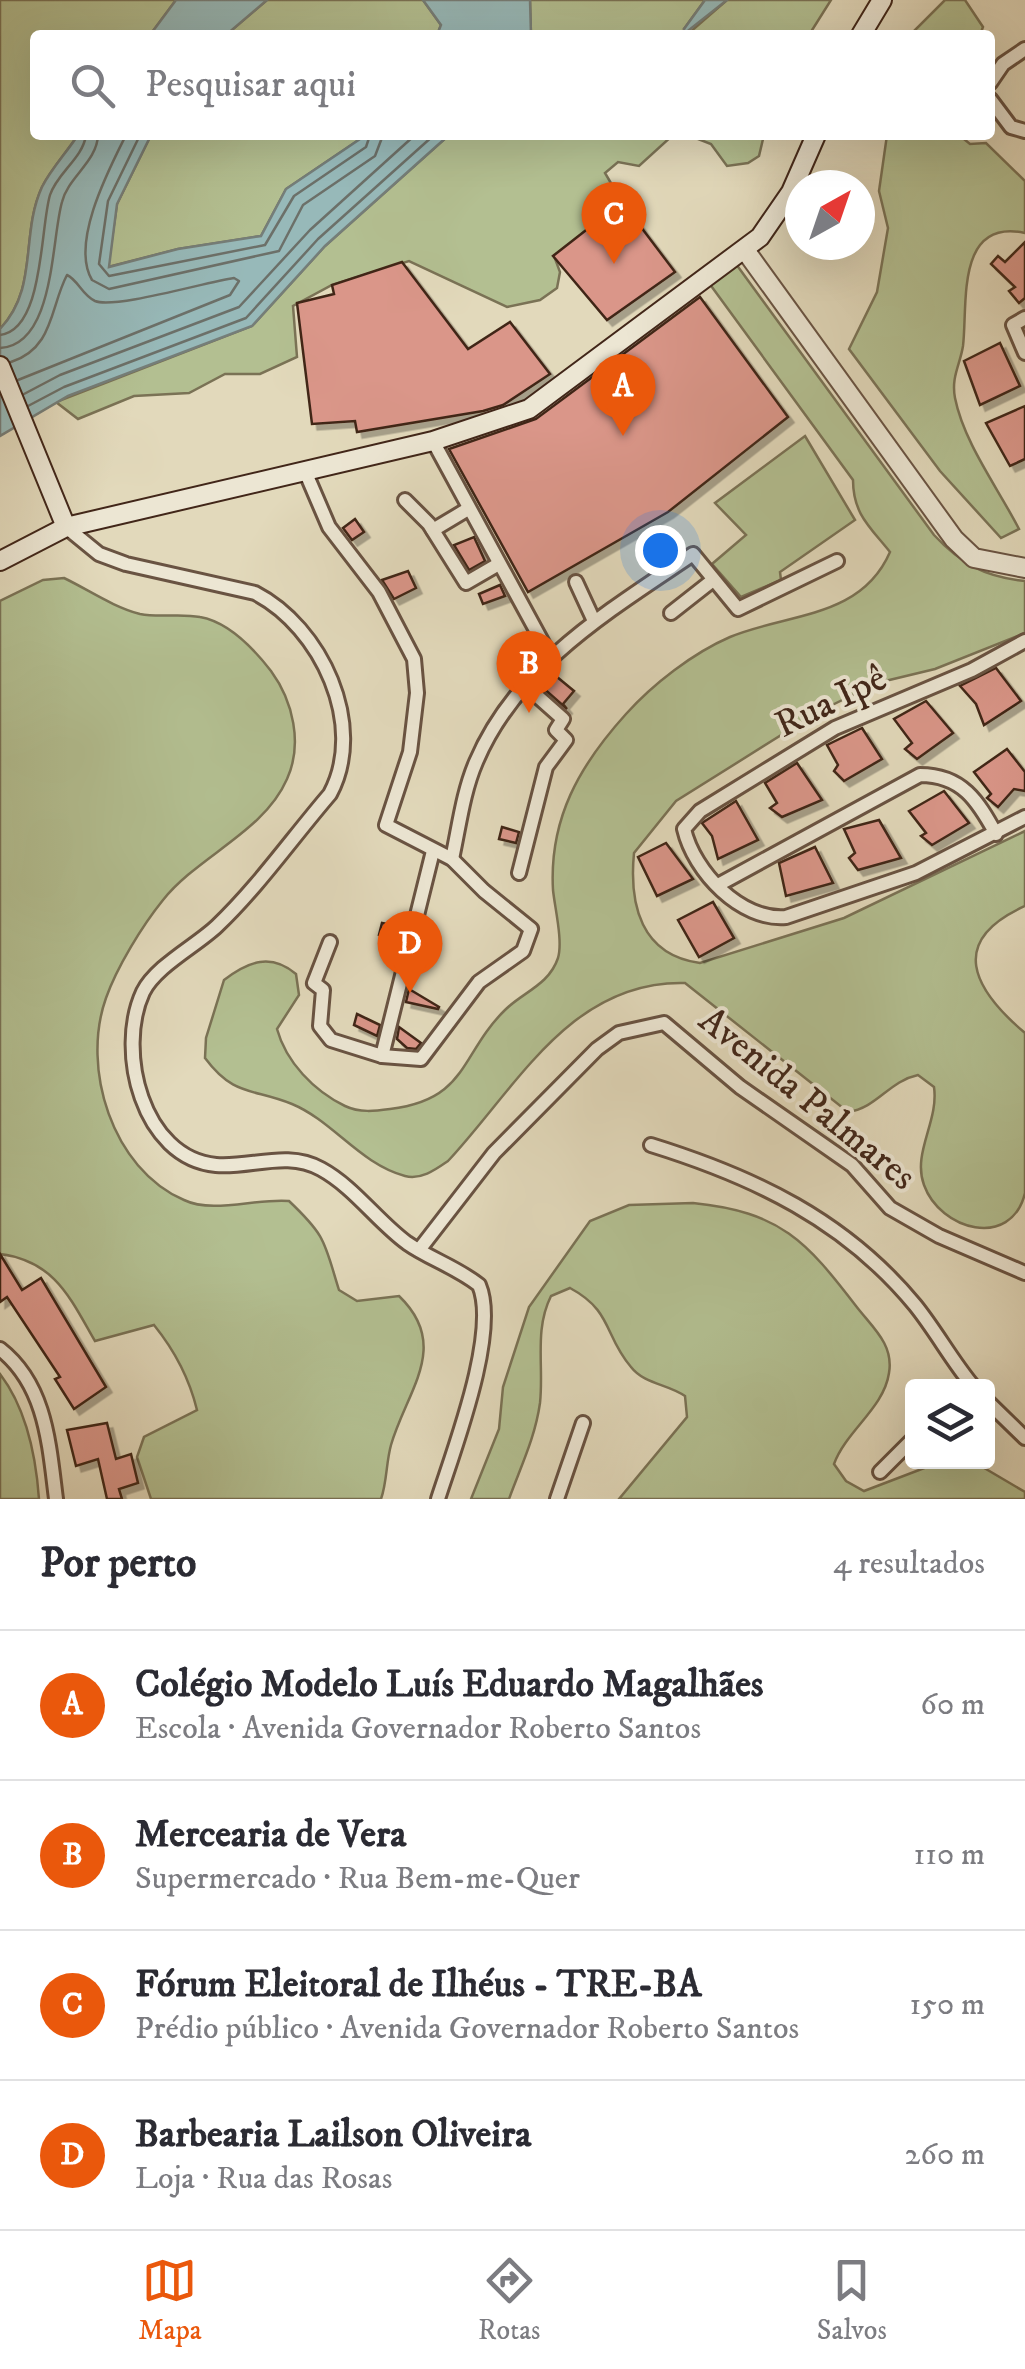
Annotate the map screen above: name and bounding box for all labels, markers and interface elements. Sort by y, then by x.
search box [30,30,995,140]
icon: search [65,58,120,113]
text: Pesquisar aqui [145,61,356,109]
north arrow [785,170,875,260]
pin: C [582,182,646,264]
pin: A [590,354,656,436]
your location [635,525,686,576]
pin: B [496,630,562,713]
street label: Rua Ipê [767,655,895,749]
pin: D [378,910,442,993]
street label: Avenida Palmares [689,997,925,1201]
map controls [905,1379,995,1469]
button: layers [905,1379,995,1469]
text: Por perto [40,1538,197,1590]
text: 4 resultados [833,1544,985,1584]
text: Colégio Modelo Luís Eduardo Magalhães [135,1661,764,1709]
text: A [62,1685,83,1725]
text: 60 m [920,1685,985,1725]
text: Escola · Avenida Governador Roberto Santos [135,1709,701,1749]
text: Mercearia de Vera [135,1811,406,1859]
text: B [62,1835,83,1875]
text: 110 m [913,1835,985,1875]
text: Supermercado · Rua Bem-me-Quer [135,1859,580,1899]
text: Fórum Eleitoral de Ilhéus - TRE-BA [135,1961,701,2009]
text: C [62,1985,83,2025]
text: 150 m [909,1985,985,2025]
text: Prédio público · Avenida Governador Roberto Santos [135,2009,799,2049]
text: Barbearia Lailson Oliveira [135,2111,531,2159]
text: D [61,2135,84,2175]
text: 260 m [905,2135,985,2175]
text: Loja · Rua das Rosas [135,2159,392,2199]
tab: Mapa [138,2253,202,2348]
tab: Rotas [478,2253,540,2348]
tab: Salvos [817,2253,887,2348]

